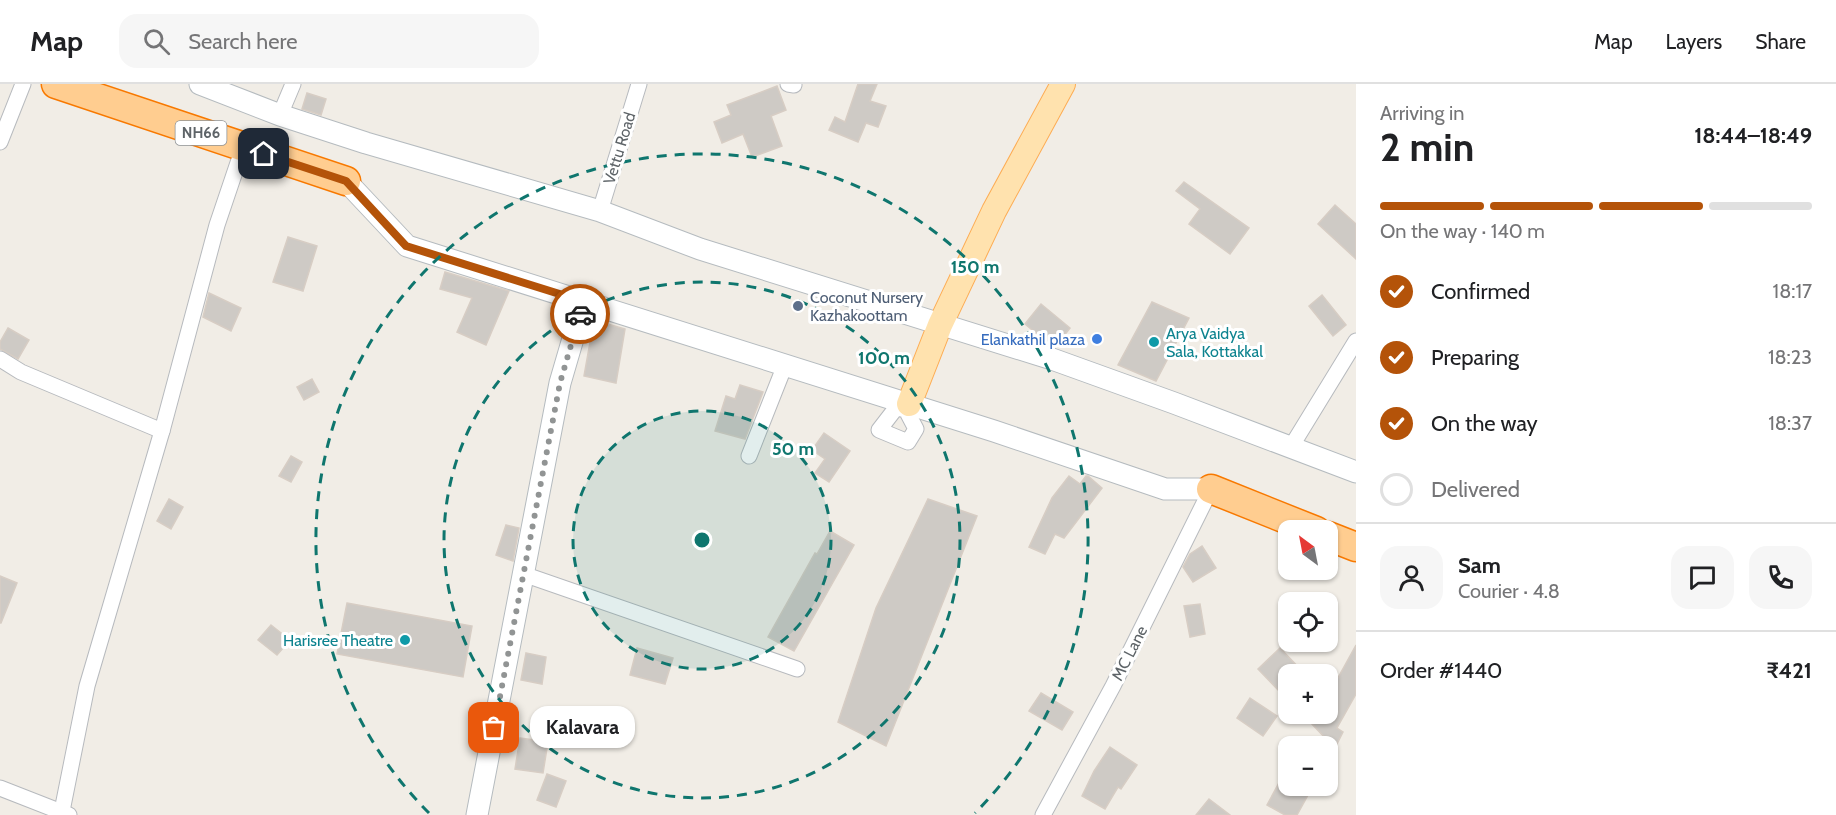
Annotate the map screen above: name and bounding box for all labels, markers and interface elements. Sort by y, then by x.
search box [119,14,539,68]
text: Map [30,24,83,58]
icon: search [140,25,173,58]
text: Search here [188,28,297,55]
text: Map [1594,29,1633,54]
text: Layers [1666,29,1722,54]
text: Share [1755,29,1806,54]
text: Arriving in [1380,101,1464,125]
street label: Vettu Road [600,110,639,187]
road number: NH66 [176,121,226,145]
text: 18:44–18:49 [1694,122,1812,149]
text: 2 min [1380,123,1474,171]
pin [238,128,289,179]
icon: home [247,137,280,170]
text: On the way · 140 m [1380,219,1545,243]
text: 150 m [951,256,999,278]
icon: check [1380,275,1413,308]
text: Confirmed [1431,278,1530,305]
text: 18:17 [1773,279,1812,303]
courier [550,284,610,344]
place label: Coconut Nursery Kazhakoottam [810,288,923,325]
icon: car [564,298,597,331]
marker: Coconut Nursery Kazhakoottam [791,299,805,313]
place label: Arya Vaidya Sala, Kottakkal [1166,324,1263,361]
place label: Elankathil plaza [981,330,1085,349]
marker: Elankathil plaza [1090,332,1104,346]
marker: Arya Vaidya Sala, Kottakkal [1147,335,1161,349]
icon: check [1380,341,1413,374]
text: Preparing [1431,344,1519,371]
text: 18:23 [1768,345,1812,369]
text: 100 m [858,347,910,369]
icon: check [1380,407,1413,440]
text: On the way [1431,410,1538,437]
text: 18:37 [1768,411,1812,435]
text: 50 m [772,438,814,460]
text: Delivered [1431,476,1520,503]
north arrow [1278,520,1338,580]
map controls [1278,520,1338,796]
centre of rings [692,530,712,550]
button: person [1380,546,1443,609]
button: chat [1671,546,1734,609]
button: phone [1749,546,1812,609]
text: Sam [1458,552,1501,579]
text: Courier · 4.8 [1458,579,1560,603]
button: locate [1278,592,1338,652]
street label: MC Lane [1108,623,1151,684]
place label: Harisree Theatre [283,631,393,650]
marker: Harisree Theatre [398,633,412,647]
text: Order #1440 [1380,657,1502,684]
text: ₹421 [1767,657,1812,684]
button: + [1278,664,1338,724]
pin [468,702,519,753]
callout: Kalavara [530,707,635,749]
icon: bag [477,711,510,744]
text: Kalavara [546,715,619,739]
button: − [1278,736,1338,796]

